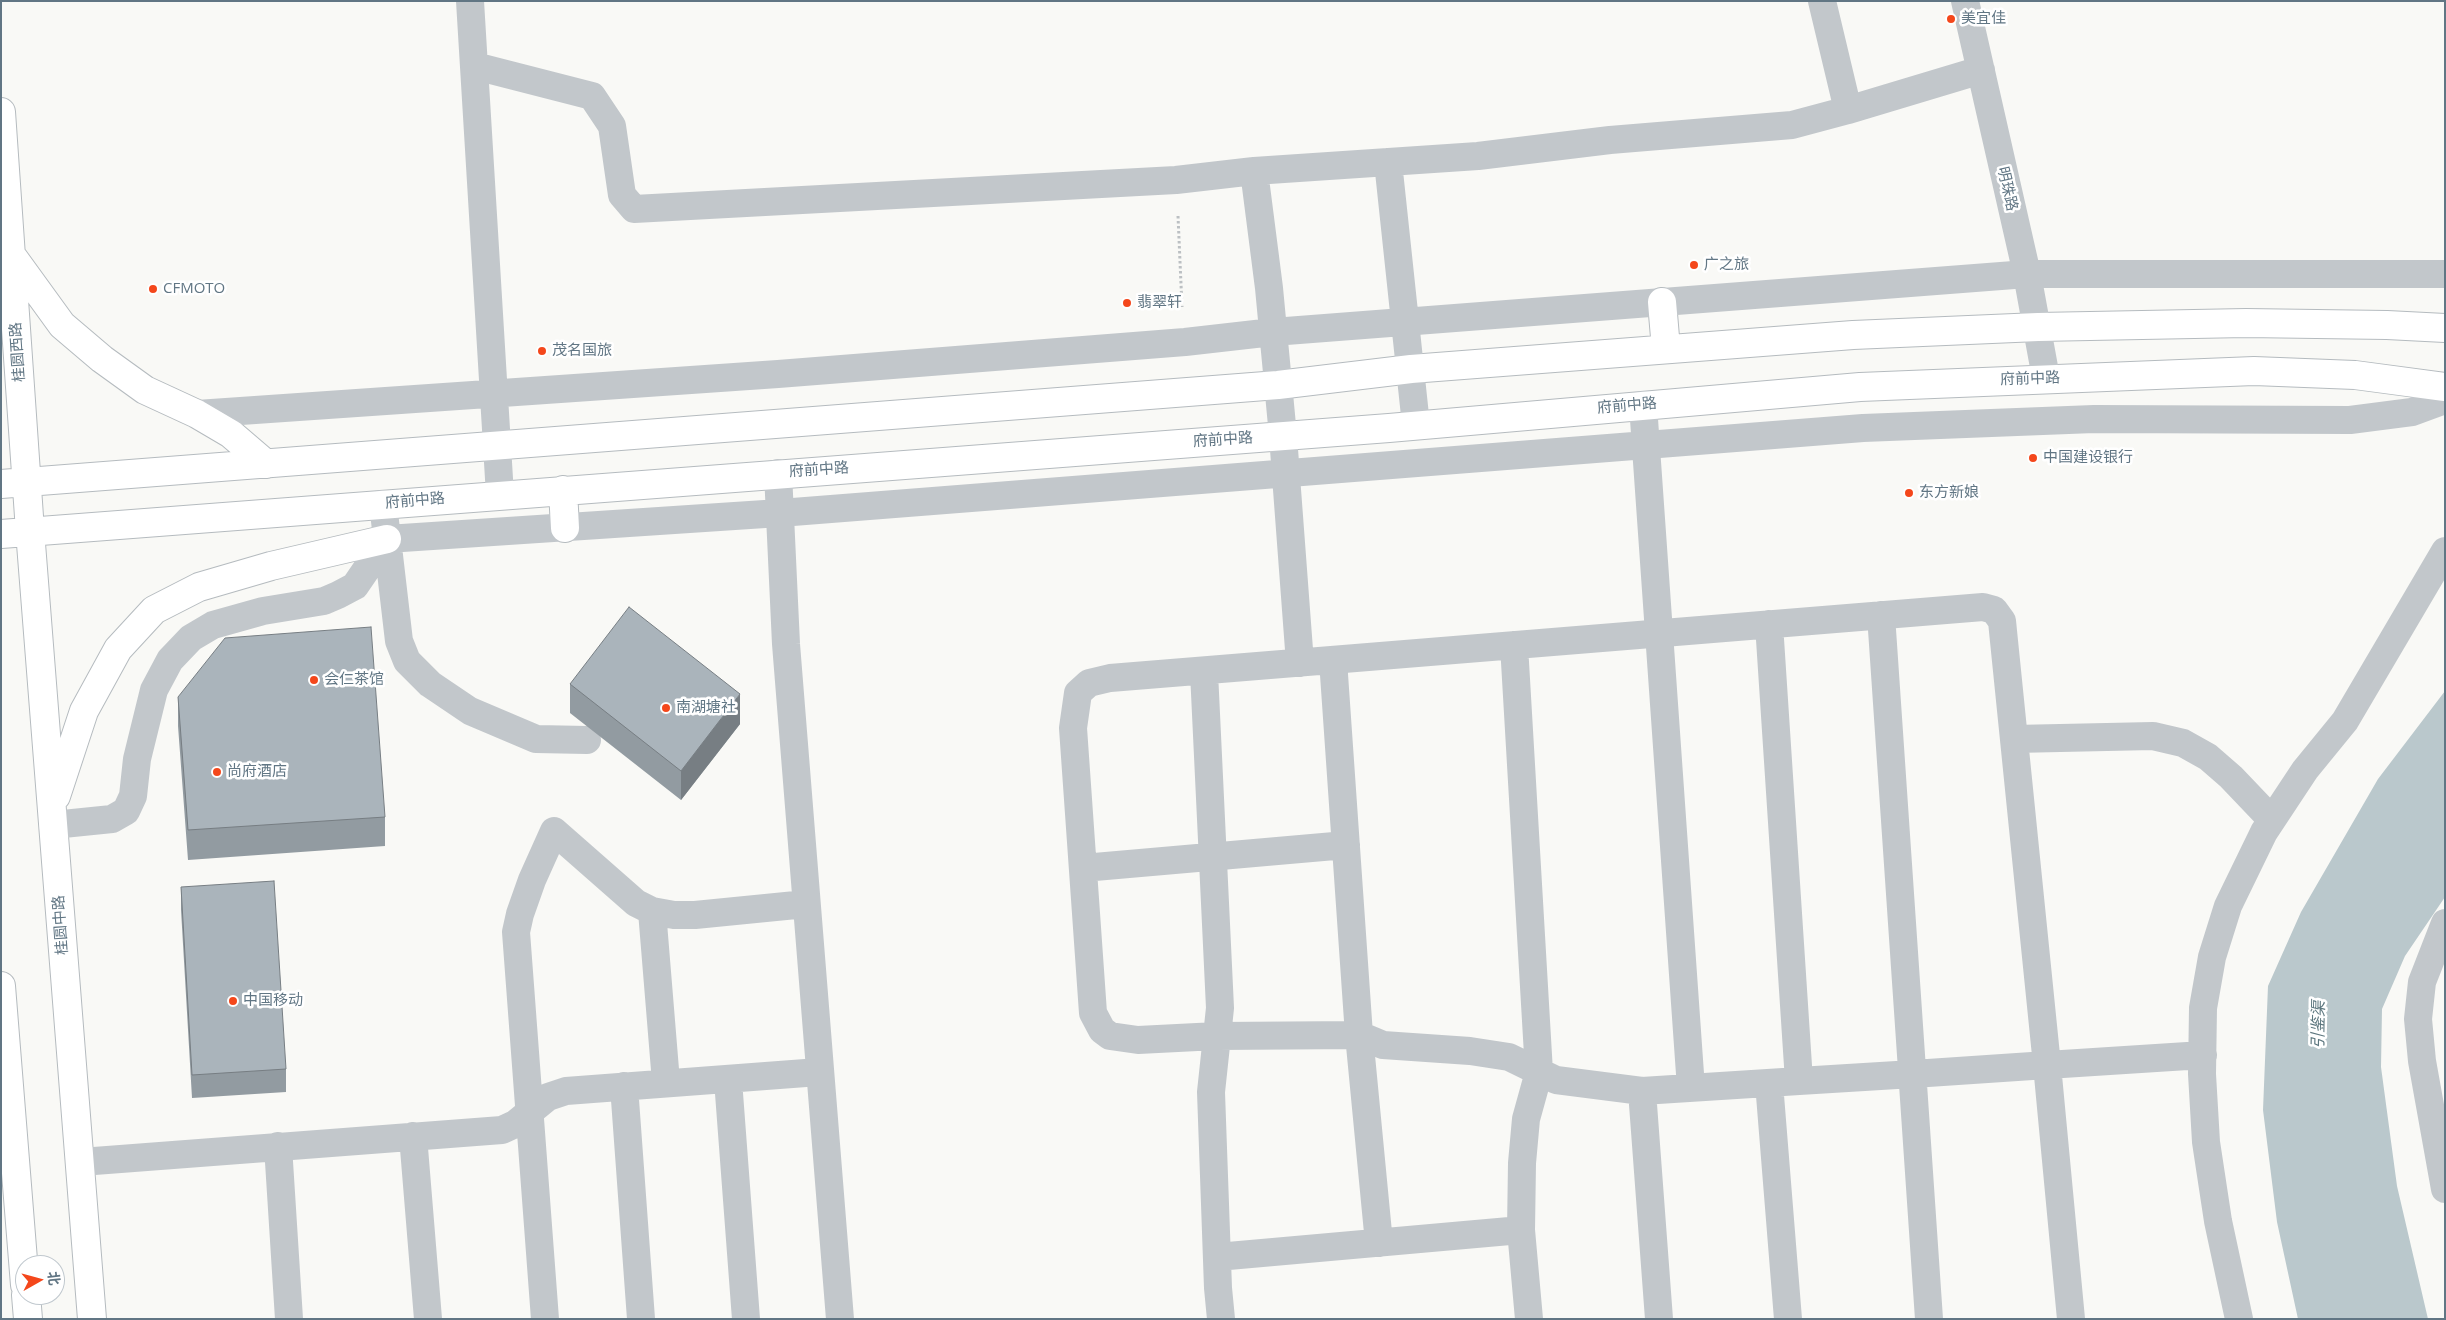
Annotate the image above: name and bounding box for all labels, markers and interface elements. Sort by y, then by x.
place label: 美宜佳 [1961,10,2006,28]
marker: 美宜佳 [1945,13,1957,25]
street label: 明珠路 [1993,165,2021,213]
place label: 广之旅 [1704,256,1749,274]
marker: 广之旅 [1688,259,1700,271]
place label: CFMOTO [163,280,225,298]
marker: CFMOTO [147,283,159,295]
place label: 翡翠轩 [1137,294,1182,312]
marker: 翡翠轩 [1121,297,1133,309]
street label: 桂圆西路 [7,321,29,383]
place label: 茂名国旅 [552,342,612,360]
marker: 茂名国旅 [536,345,548,357]
street label: 府前中路 [2000,369,2060,389]
street label: 府前中路 [1596,394,1658,418]
street label: 府前中路 [1192,429,1254,451]
place label: 中国建设银行 [2043,449,2133,467]
marker: 中国建设银行 [2027,452,2039,464]
street label: 府前中路 [788,459,850,481]
place label: 东方新娘 [1919,484,1979,502]
marker: 东方新娘 [1903,487,1915,499]
street label: 府前中路 [384,489,446,513]
place label: 会仁茶馆 [324,671,384,689]
marker: 会仁茶馆 [308,674,320,686]
place label: 南湖塘社 [676,699,736,717]
marker: 南湖塘社 [660,702,672,714]
place label: 尚府酒店 [227,763,287,781]
marker: 尚府酒店 [211,766,223,778]
street label: 桂圆中路 [50,894,72,956]
place label: 中国移动 [243,992,303,1010]
marker: 中国移动 [227,995,239,1007]
water label: 引鉴渠 [2309,1001,2329,1049]
north arrow [15,1255,65,1305]
text: 北 [44,1270,65,1286]

